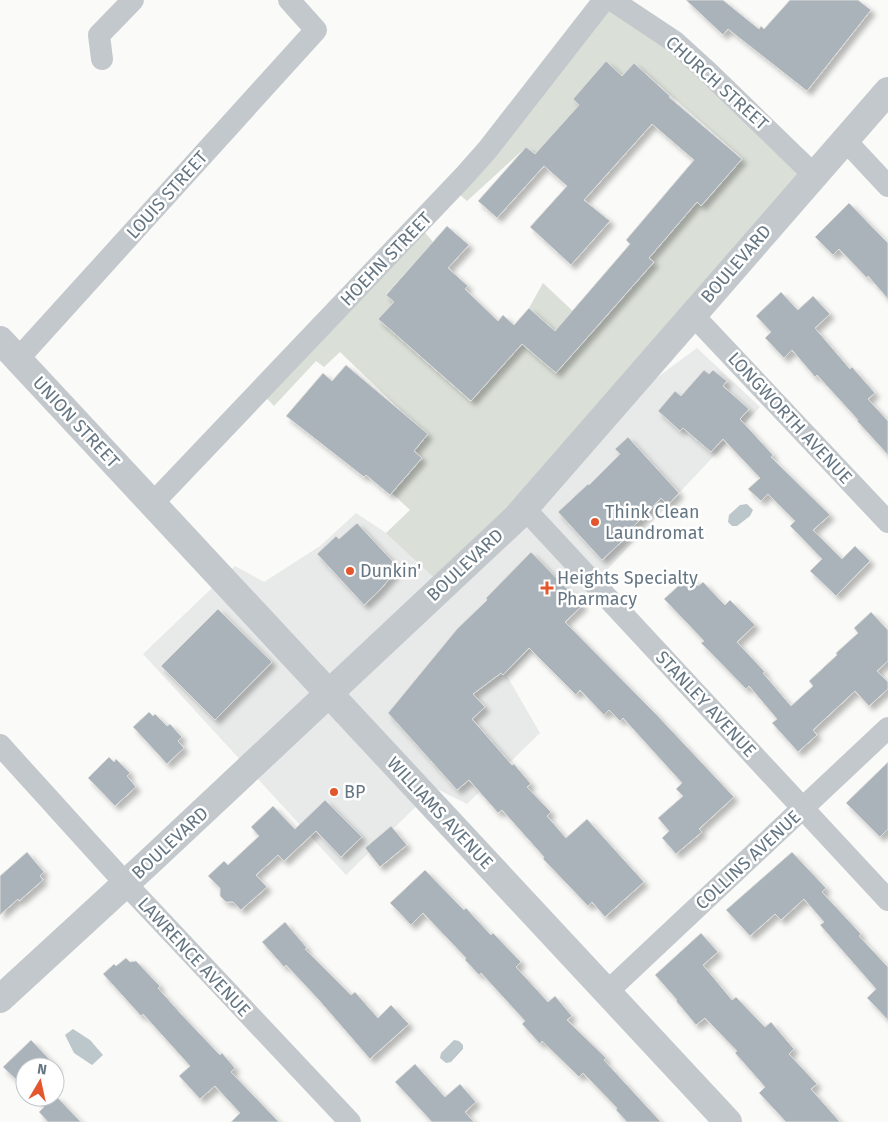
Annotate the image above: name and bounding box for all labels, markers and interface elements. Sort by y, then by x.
street label: CHURCH STREET [661,31,773,135]
street label: LOUIS STREET [122,146,213,243]
street label: HOEHN STREET [336,207,437,310]
street label: BOULEVARD [696,220,776,308]
street label: LONGWORTH AVENUE [723,348,857,488]
street label: UNION STREET [28,372,124,473]
place label: Think Clean Laundromat [605,501,705,544]
marker: Think Clean Laundromat [589,516,601,528]
street label: BOULEVARD [422,524,508,606]
place label: Dunkin' [360,560,421,582]
marker: Dunkin' [344,565,356,577]
place label: Heights Specialty Pharmacy [557,567,698,610]
marker: Heights Specialty Pharmacy [541,582,553,594]
street label: STANLEY AVENUE [651,646,761,762]
street label: WILLIAMS AVENUE [382,752,498,874]
place label: BP [344,781,365,803]
marker: BP [328,786,340,798]
street label: BOULEVARD [127,802,213,884]
street label: COLLINS AVENUE [691,806,805,914]
street label: LAWRENCE AVENUE [133,893,255,1021]
north arrow [15,1057,65,1107]
text: N [36,1061,48,1079]

